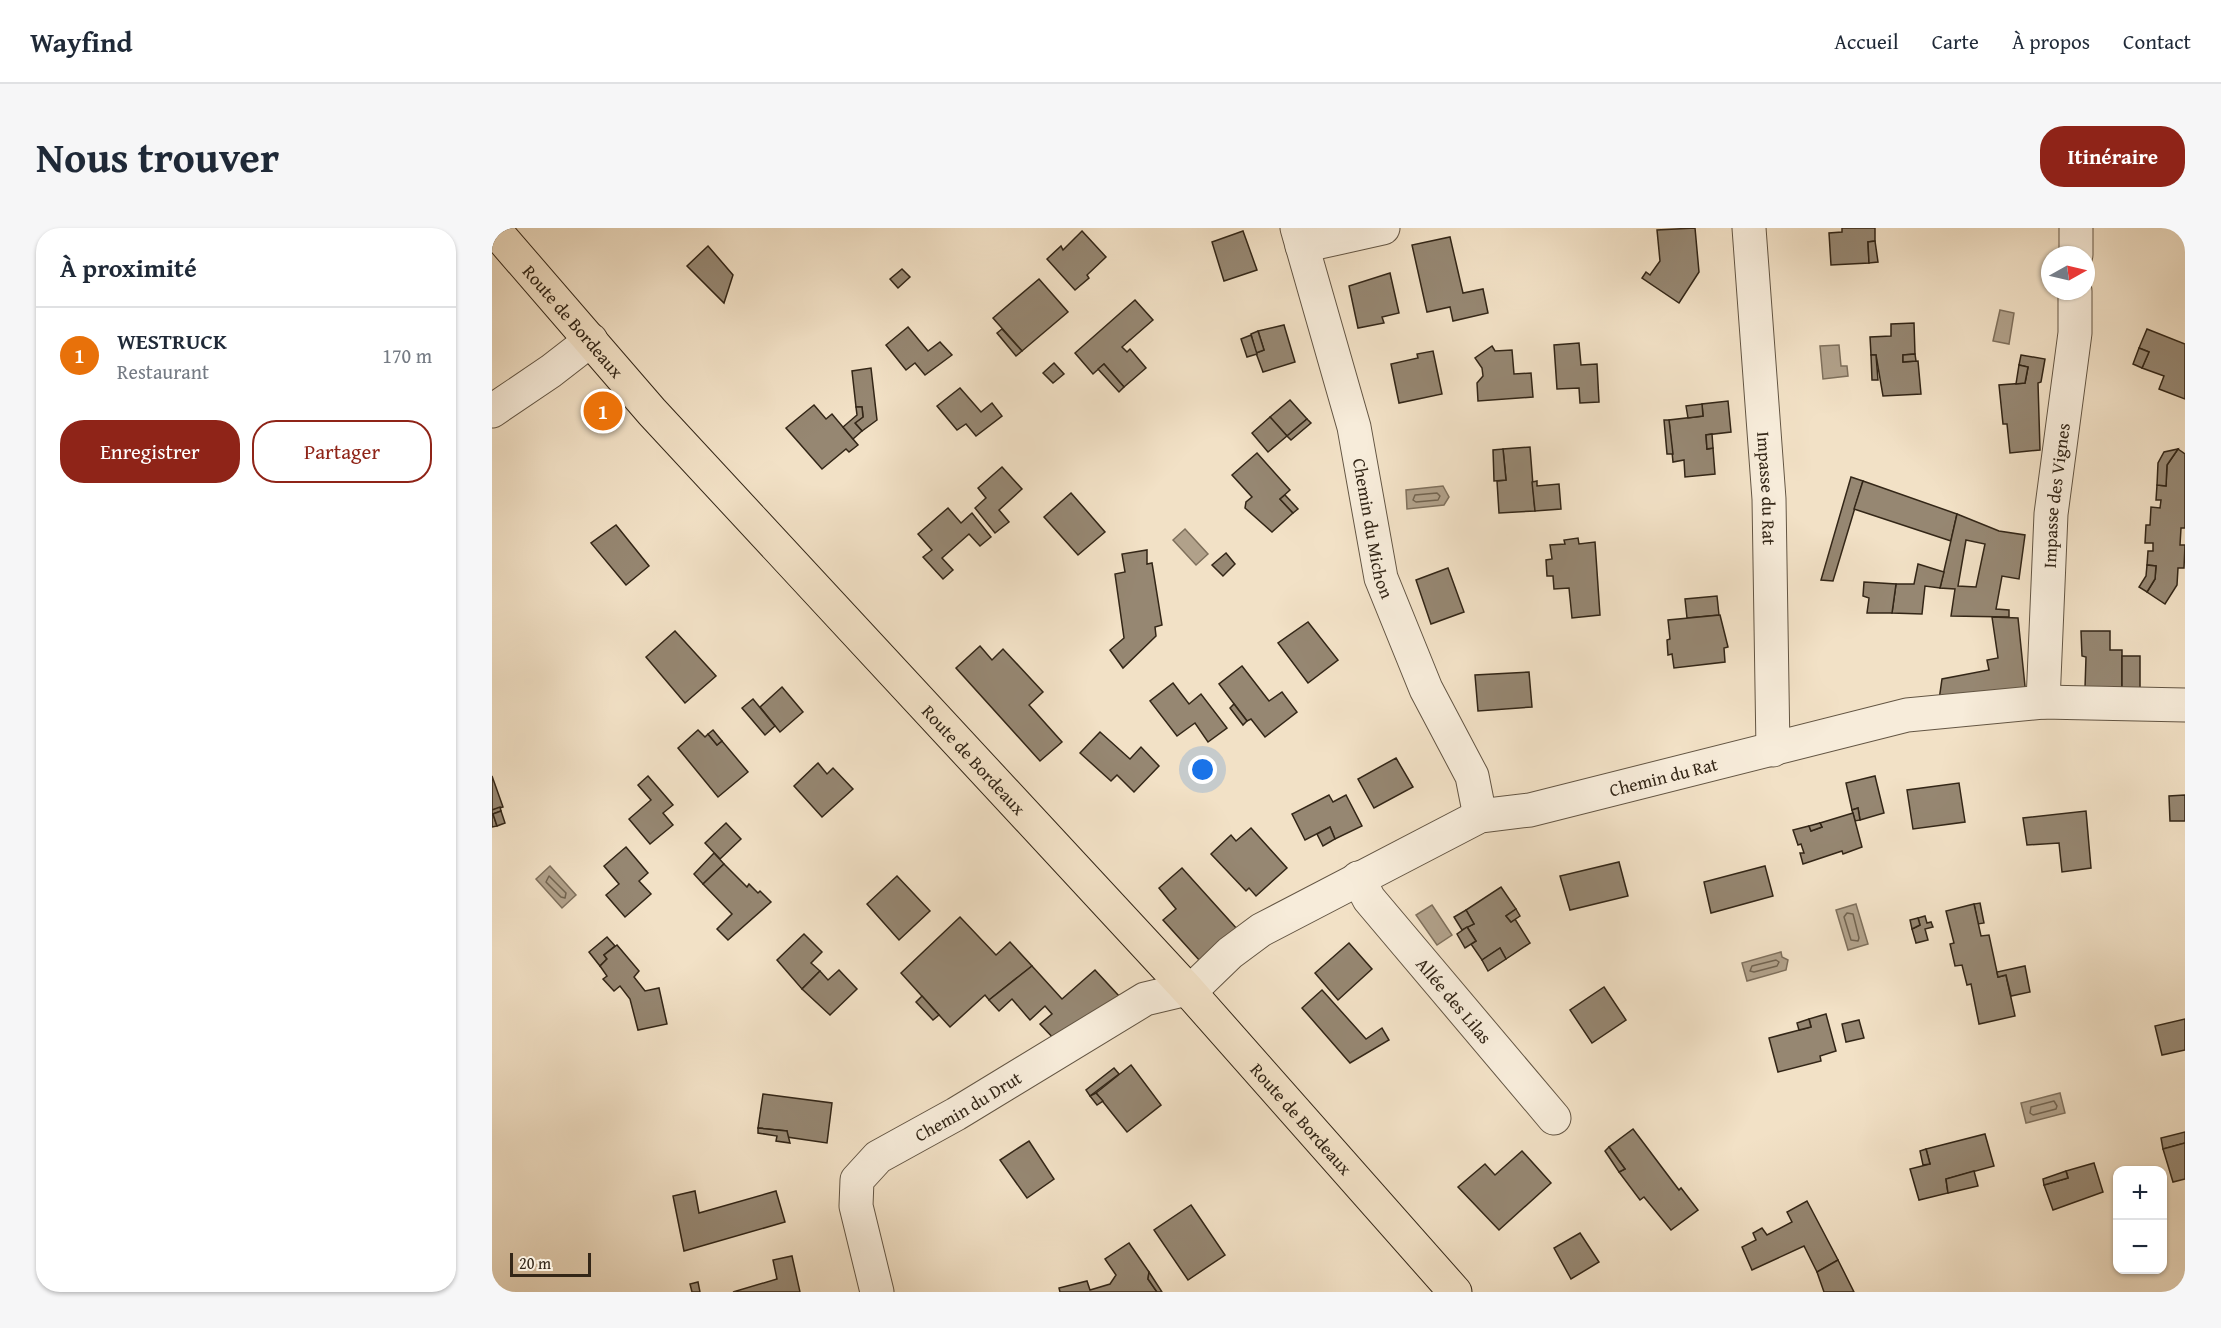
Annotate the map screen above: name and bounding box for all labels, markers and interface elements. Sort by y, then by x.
text: Wayfind [30,21,132,62]
text: Accueil [1834,26,1899,57]
text: Carte [1932,26,1979,57]
text: À propos [2012,26,2090,57]
text: Contact [2123,26,2191,57]
text: Nous trouver [36,126,279,187]
button: Itinéraire [2040,126,2185,187]
north arrow [2041,246,2095,300]
text: À proximité [60,248,197,287]
street label: Route de Bordeaux [517,258,631,384]
text: WESTRUCK [117,325,227,357]
text: 1 [74,341,85,370]
text: 170 m [382,341,432,370]
text: Restaurant [117,357,209,386]
pin: 1 [584,388,622,434]
button: Enregistrer [60,420,240,483]
button: Partager [252,420,432,483]
street label: Impasse des Vignes [2035,421,2076,569]
street label: Impasse du Rat [1751,431,1783,546]
street label: Chemin du Michon [1346,456,1401,602]
street label: Route de Bordeaux [916,698,1033,821]
street label: Chemin du Rat [1606,750,1721,803]
your location [1188,755,1217,784]
street label: Allée des Lilas [1410,951,1499,1049]
street label: Route de Bordeaux [1244,1056,1359,1181]
street label: Chemin du Drut [909,1064,1027,1148]
map controls [2113,1166,2167,1274]
button: + [2113,1166,2167,1220]
button: − [2113,1220,2167,1274]
scale bar [510,1250,591,1278]
text: 20 m [519,1251,551,1275]

